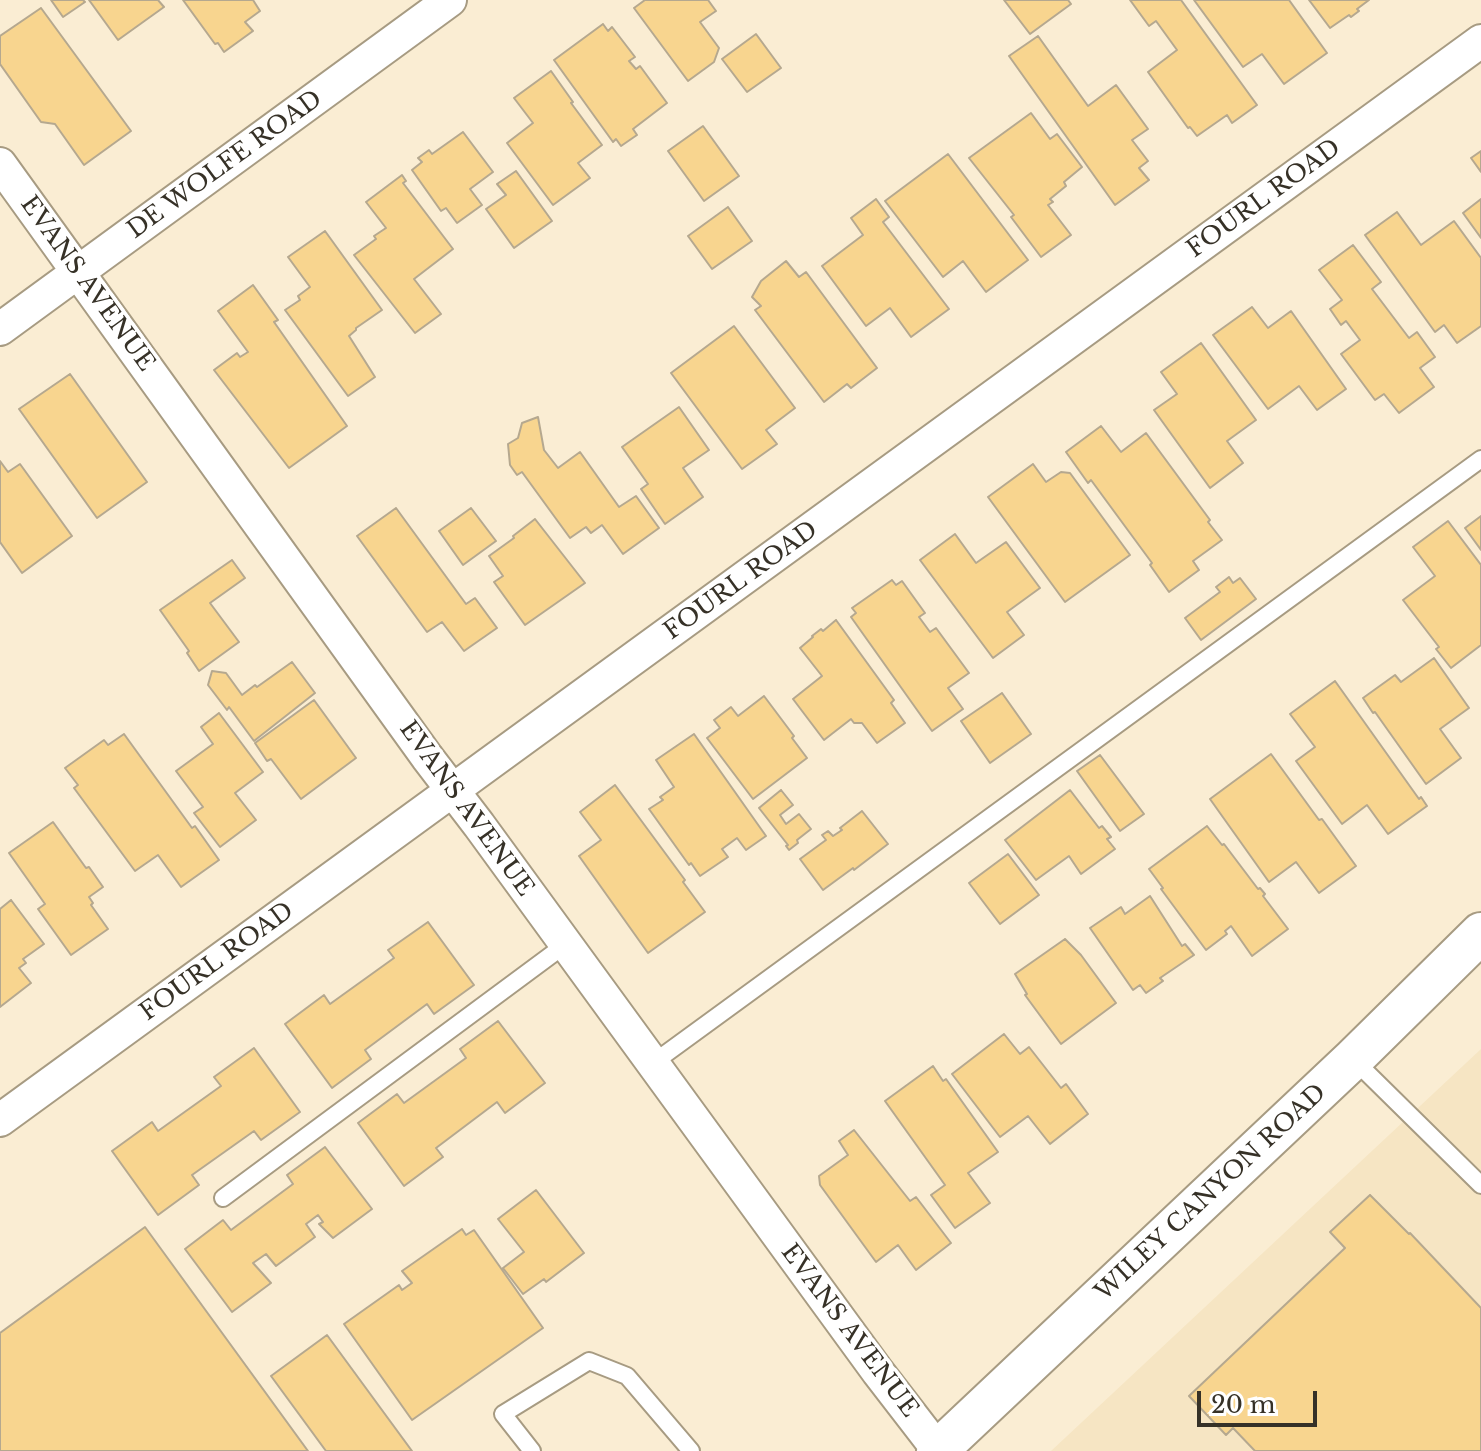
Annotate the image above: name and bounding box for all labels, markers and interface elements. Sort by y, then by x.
street label: DE WOLFE ROAD [122,85,328,245]
street label: FOURL ROAD [1182,134,1346,264]
street label: EVANS AVENUE [14,191,160,377]
street label: FOURL ROAD [659,516,823,646]
street label: EVANS AVENUE [393,716,539,902]
street label: FOURL ROAD [135,897,299,1027]
street label: WILEY CANYON ROAD [1090,1079,1332,1307]
street label: EVANS AVENUE [774,1239,924,1423]
scale bar [1201,1375,1321,1425]
text: 20 m [1211,1390,1276,1419]

